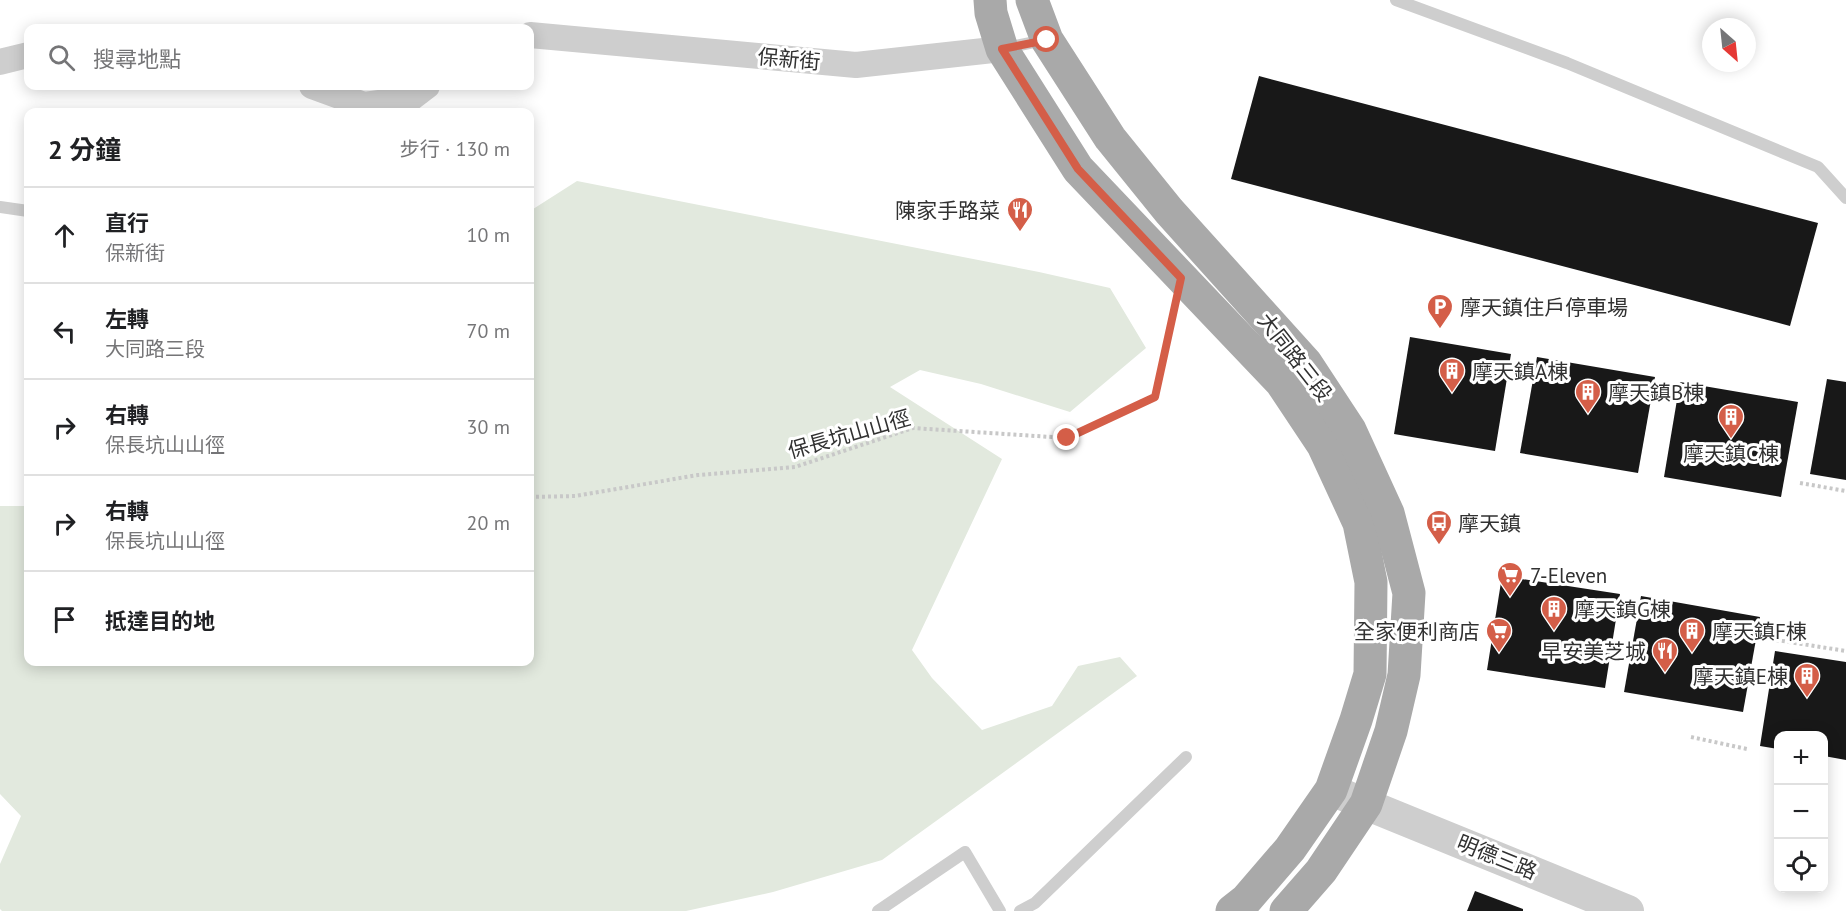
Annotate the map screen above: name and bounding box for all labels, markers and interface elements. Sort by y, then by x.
north arrow [1702,18,1756,72]
search box [24,24,534,90]
route start [1033,26,1059,52]
icon: search [45,41,78,74]
street label: 保新街 [756,43,822,75]
text: 搜尋地點 [93,45,181,73]
text: 2 分鐘 [48,133,121,166]
text: 步行 · 130 m [400,136,510,162]
restaurant icon: 陳家手路菜 [1005,195,1035,233]
place label: 陳家手路菜 [895,197,1000,224]
text: 直行 [105,209,149,237]
icon: ahead [48,219,81,252]
text: 10 m [467,222,510,248]
text: 保新街 [105,240,165,266]
parking icon: 摩天鎮住戶停車場 [1425,292,1455,330]
place label: 摩天鎮住戶停車場 [1460,294,1628,321]
text: 左轉 [105,305,149,333]
street label: 大同路三段 [1252,307,1338,407]
icon: left [48,315,81,348]
text: 70 m [467,318,510,344]
text: 大同路三段 [105,336,205,362]
building icon: 摩天鎮A棟 [1437,356,1467,394]
place label: 摩天鎮A棟 [1472,358,1568,385]
building icon: 摩天鎮B棟 [1573,377,1603,415]
place label: 摩天鎮B棟 [1608,379,1704,406]
text: 右轉 [105,401,149,429]
building icon: 摩天鎮C棟 [1716,402,1746,440]
street label: 保長坑山山徑 [785,404,913,464]
icon: right [48,411,81,444]
text: 30 m [467,414,510,440]
route end [1053,424,1079,450]
text: 保長坑山山徑 [105,432,225,458]
place label: 摩天鎮C棟 [1683,440,1779,467]
text: 右轉 [105,497,149,525]
icon: right [48,507,81,540]
bus stop icon: 摩天鎮 [1424,508,1454,546]
text: 20 m [467,510,510,536]
place label: 摩天鎮 [1458,510,1521,537]
text: 保長坑山山徑 [105,528,225,554]
supermarket icon: 7-Eleven [1495,560,1525,598]
place label: 7-Eleven [1530,562,1607,589]
building icon: 摩天鎮G棟 [1539,594,1569,632]
place label: 摩天鎮G棟 [1574,596,1671,623]
icon: arrive [48,603,81,636]
text: 抵達目的地 [105,607,215,635]
supermarket icon: 全家便利商店 [1484,616,1514,654]
building icon: 摩天鎮F棟 [1677,616,1707,654]
place label: 全家便利商店 [1354,618,1480,645]
place label: 摩天鎮F棟 [1712,618,1807,645]
restaurant icon: 早安美芝城 [1650,636,1680,674]
place label: 早安美芝城 [1541,638,1646,665]
building icon: 摩天鎮E棟 [1792,661,1822,699]
place label: 摩天鎮E棟 [1693,663,1788,690]
map controls [1774,731,1828,893]
button: + [1774,731,1828,785]
button: − [1774,785,1828,839]
street label: 明德三路 [1453,829,1541,885]
button: locate [1774,839,1828,893]

